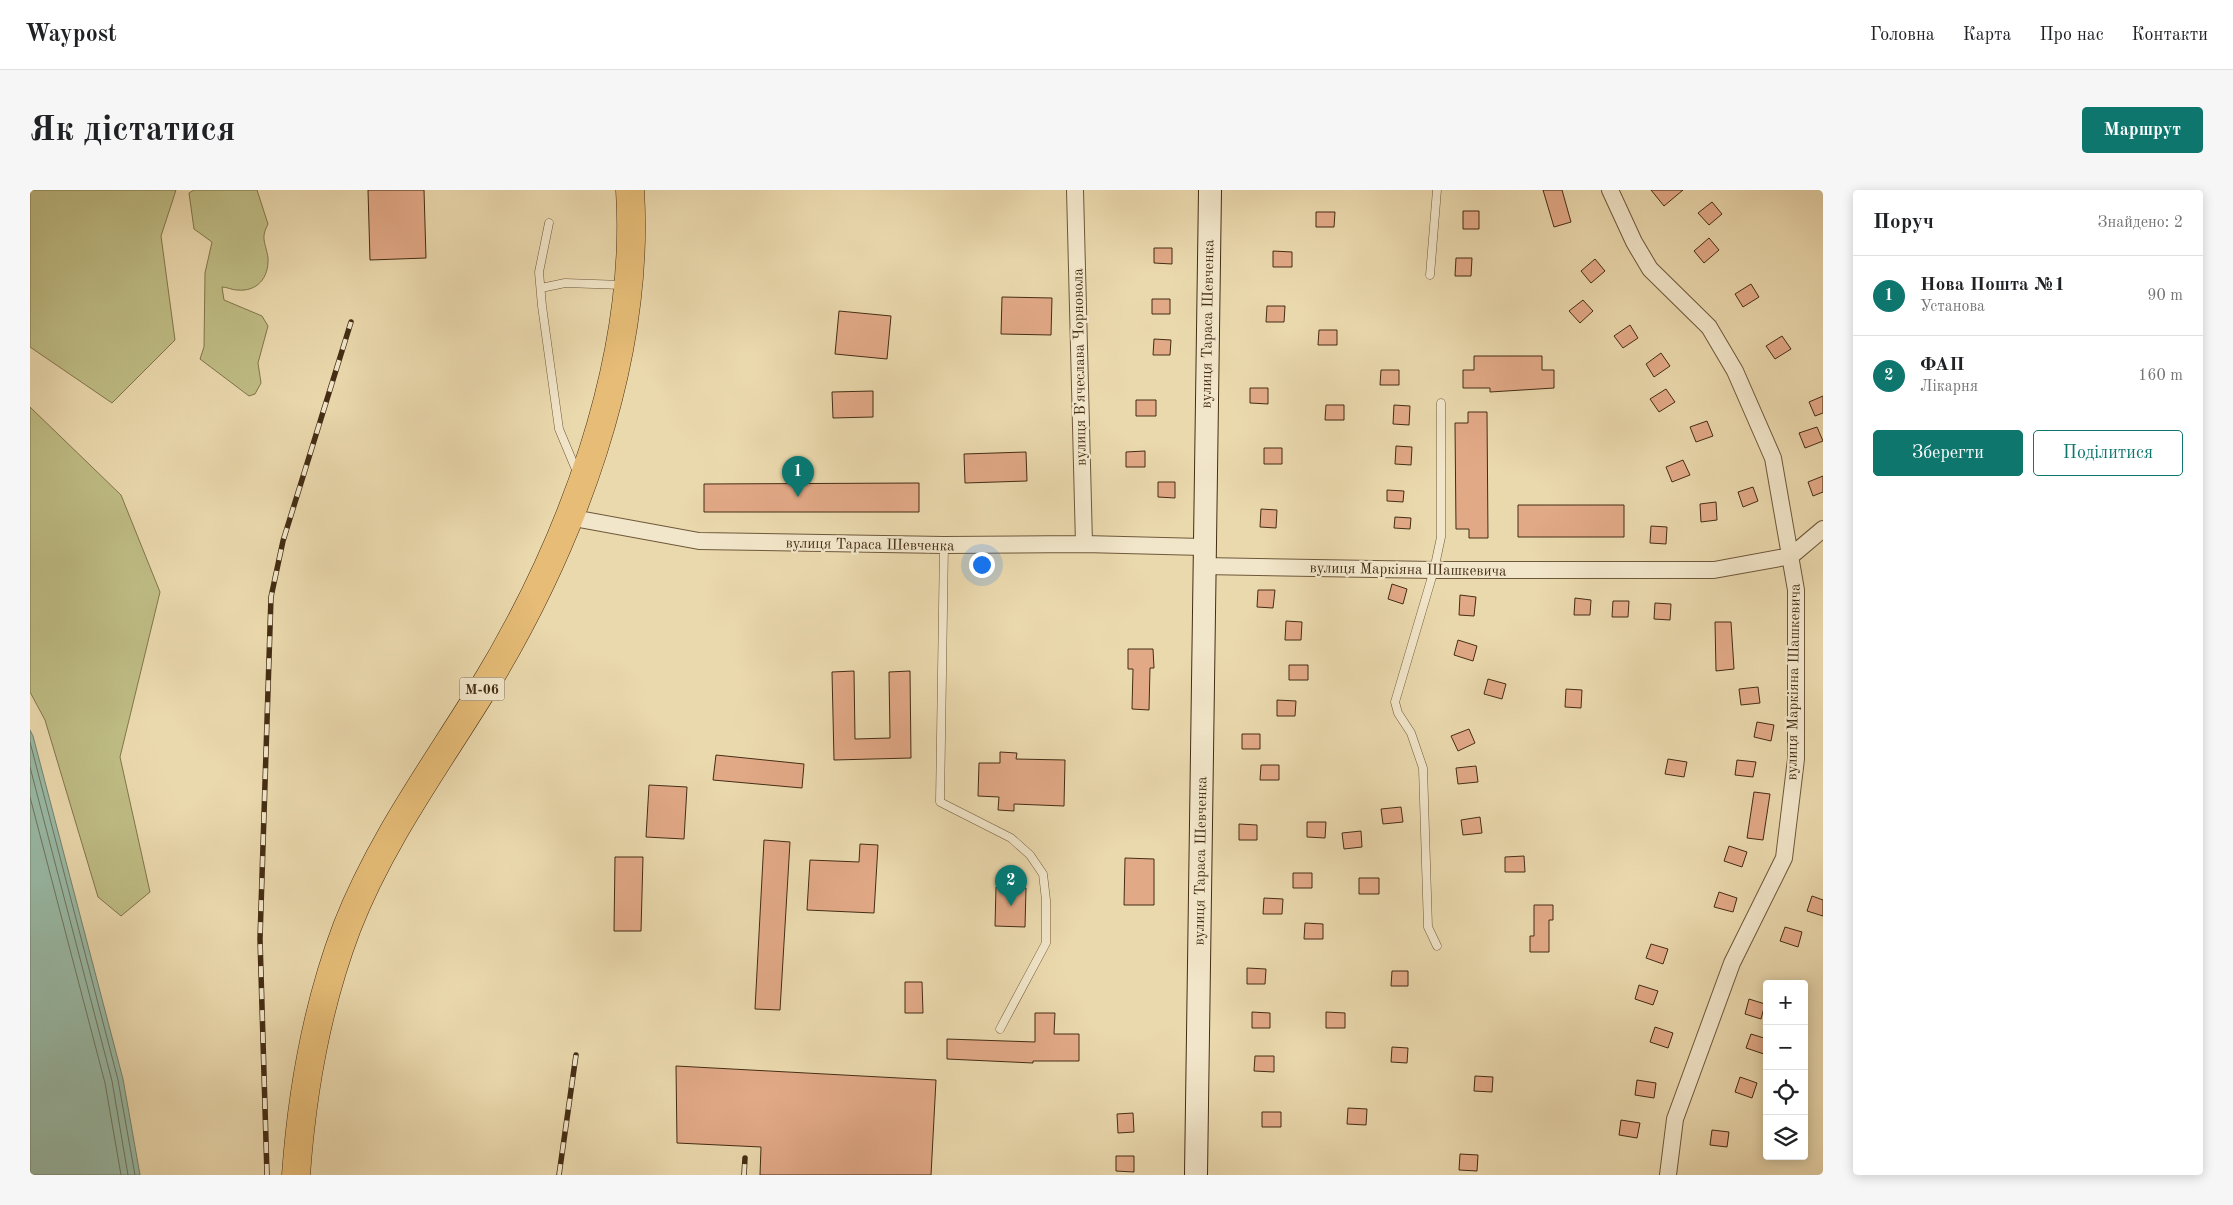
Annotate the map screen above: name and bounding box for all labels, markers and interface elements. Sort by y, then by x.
text: Waypost [25,23,117,47]
text: Головна [1870,26,1935,44]
text: Карта [1963,26,2011,44]
text: Про нас [2039,26,2104,44]
text: Контакти [2132,26,2208,44]
button: Маршрут [2082,107,2203,153]
text: Як дістатися [30,113,235,148]
text: Поруч [1873,212,1934,233]
text: Знайдено: 2 [2098,215,2183,231]
street label: вулиця Тараса Шевченка [1200,239,1217,409]
street label: вулиця Вʼячеслава Чорновола [1071,268,1090,466]
text: Нова Пошта №1 [1920,276,2065,295]
text: 1 [1884,288,1894,304]
text: 90 m [2147,288,2183,304]
text: Установа [1920,299,1985,315]
text: ФАП [1920,356,1965,375]
text: 2 [1884,368,1894,384]
text: 160 m [2138,368,2183,384]
text: Лікарня [1920,379,1978,395]
button: Зберегти [1873,430,2023,476]
button: Поділитися [2033,430,2183,476]
pin: 1 [782,456,814,497]
street label: вулиця Тараса Шевченка [785,537,955,554]
your location [969,552,995,578]
street label: вулиця Маркіяна Шашкевича [1309,561,1507,580]
street label: вулиця Маркіяна Шашкевича [1785,583,1804,781]
road number: М-06 [460,678,504,700]
street label: вулиця Тараса Шевченка [1193,776,1210,946]
pin: 2 [995,865,1027,906]
map controls [1763,980,1808,1160]
button: + [1763,980,1808,1025]
button: − [1763,1025,1808,1070]
button: locate [1763,1070,1808,1115]
button: layers [1763,1115,1808,1160]

